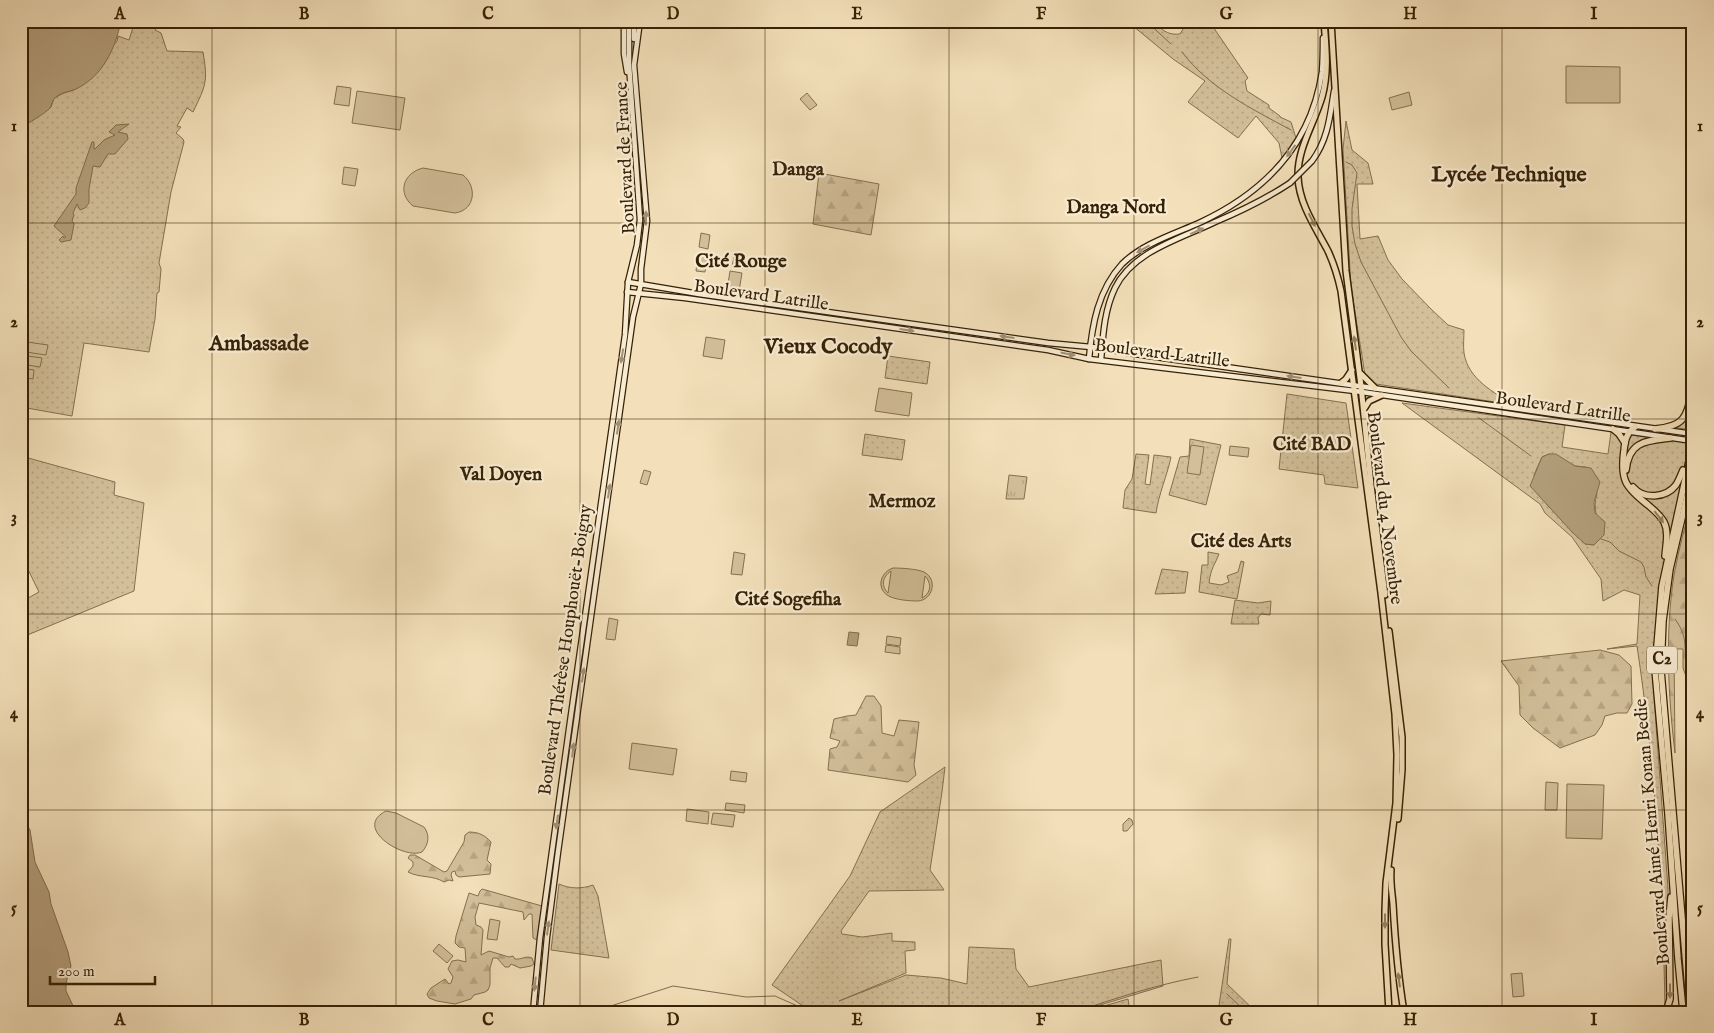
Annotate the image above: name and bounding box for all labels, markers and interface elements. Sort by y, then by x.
text: A [114,5,127,25]
text: B [299,5,310,25]
text: C [482,5,494,25]
text: D [667,5,680,25]
text: E [851,5,863,25]
text: F [1036,5,1047,25]
text: G [1220,5,1233,25]
text: H [1403,5,1417,25]
text: I [1591,5,1598,25]
street label: Boulevard de France [611,81,641,235]
text: 1 [11,117,17,137]
text: 1 [1697,117,1703,137]
one-way arrow [1286,144,1296,158]
district label: Danga [772,158,825,182]
district label: Lycée Technique [1431,161,1587,189]
district label: Danga Nord [1066,196,1167,220]
one-way arrow [642,209,650,225]
one-way arrow [1308,213,1316,227]
one-way arrow [1190,226,1204,234]
one-way arrow [1137,245,1150,254]
district label: Cité Rouge [695,250,787,274]
street label: Boulevard Latrille [692,275,830,317]
text: 2 [10,313,18,333]
text: 2 [1696,313,1704,333]
one-way arrow [900,327,916,335]
district label: Ambassade [208,330,309,358]
district label: Vieux Cocody [763,333,893,361]
one-way arrow [998,333,1014,341]
street label: Boulevard Latrille [1093,334,1231,374]
one-way arrow [1351,334,1359,350]
one-way arrow [617,348,625,364]
one-way arrow [1060,351,1076,359]
one-way arrow [1286,373,1302,381]
street label: Boulevard Latrille [1494,387,1632,429]
street label: Boulevard du 4 Novembre [1361,410,1407,606]
one-way arrow [614,419,622,435]
district label: Cité BAD [1273,433,1351,457]
district label: Val Doyen [459,463,542,487]
one-way arrow [605,482,613,498]
district label: Mermoz [868,490,936,514]
street label: Boulevard Thérèse Houphouët-Boigny [534,503,598,797]
text: 3 [11,508,17,528]
text: 3 [1697,508,1703,528]
one-way arrow [1654,510,1665,523]
district label: Cité des Arts [1191,530,1292,554]
district label: Cité Sogefiha [735,588,842,612]
road number: C2 [1647,646,1677,674]
one-way arrow [579,666,587,682]
street label: Boulevard Aimé Henri Konan Bedie [1630,698,1676,966]
text: 4 [10,704,19,724]
text: 4 [1696,704,1705,724]
one-way arrow [569,742,577,758]
one-way arrow [552,815,560,831]
text: 5 [11,899,17,919]
text: 5 [1697,899,1703,919]
one-way arrow [1381,913,1389,929]
one-way arrow [545,920,553,936]
scale bar [50,953,155,985]
text: 200 m [58,962,95,981]
one-way arrow [1395,971,1403,987]
one-way arrow [531,976,539,992]
one-way arrow [1666,983,1674,999]
text: A [114,1011,127,1031]
text: B [299,1011,310,1031]
text: C [482,1011,494,1031]
text: D [667,1011,680,1031]
text: E [851,1011,863,1031]
text: F [1036,1011,1047,1031]
text: G [1220,1011,1233,1031]
text: H [1403,1011,1417,1031]
text: I [1591,1011,1598,1031]

